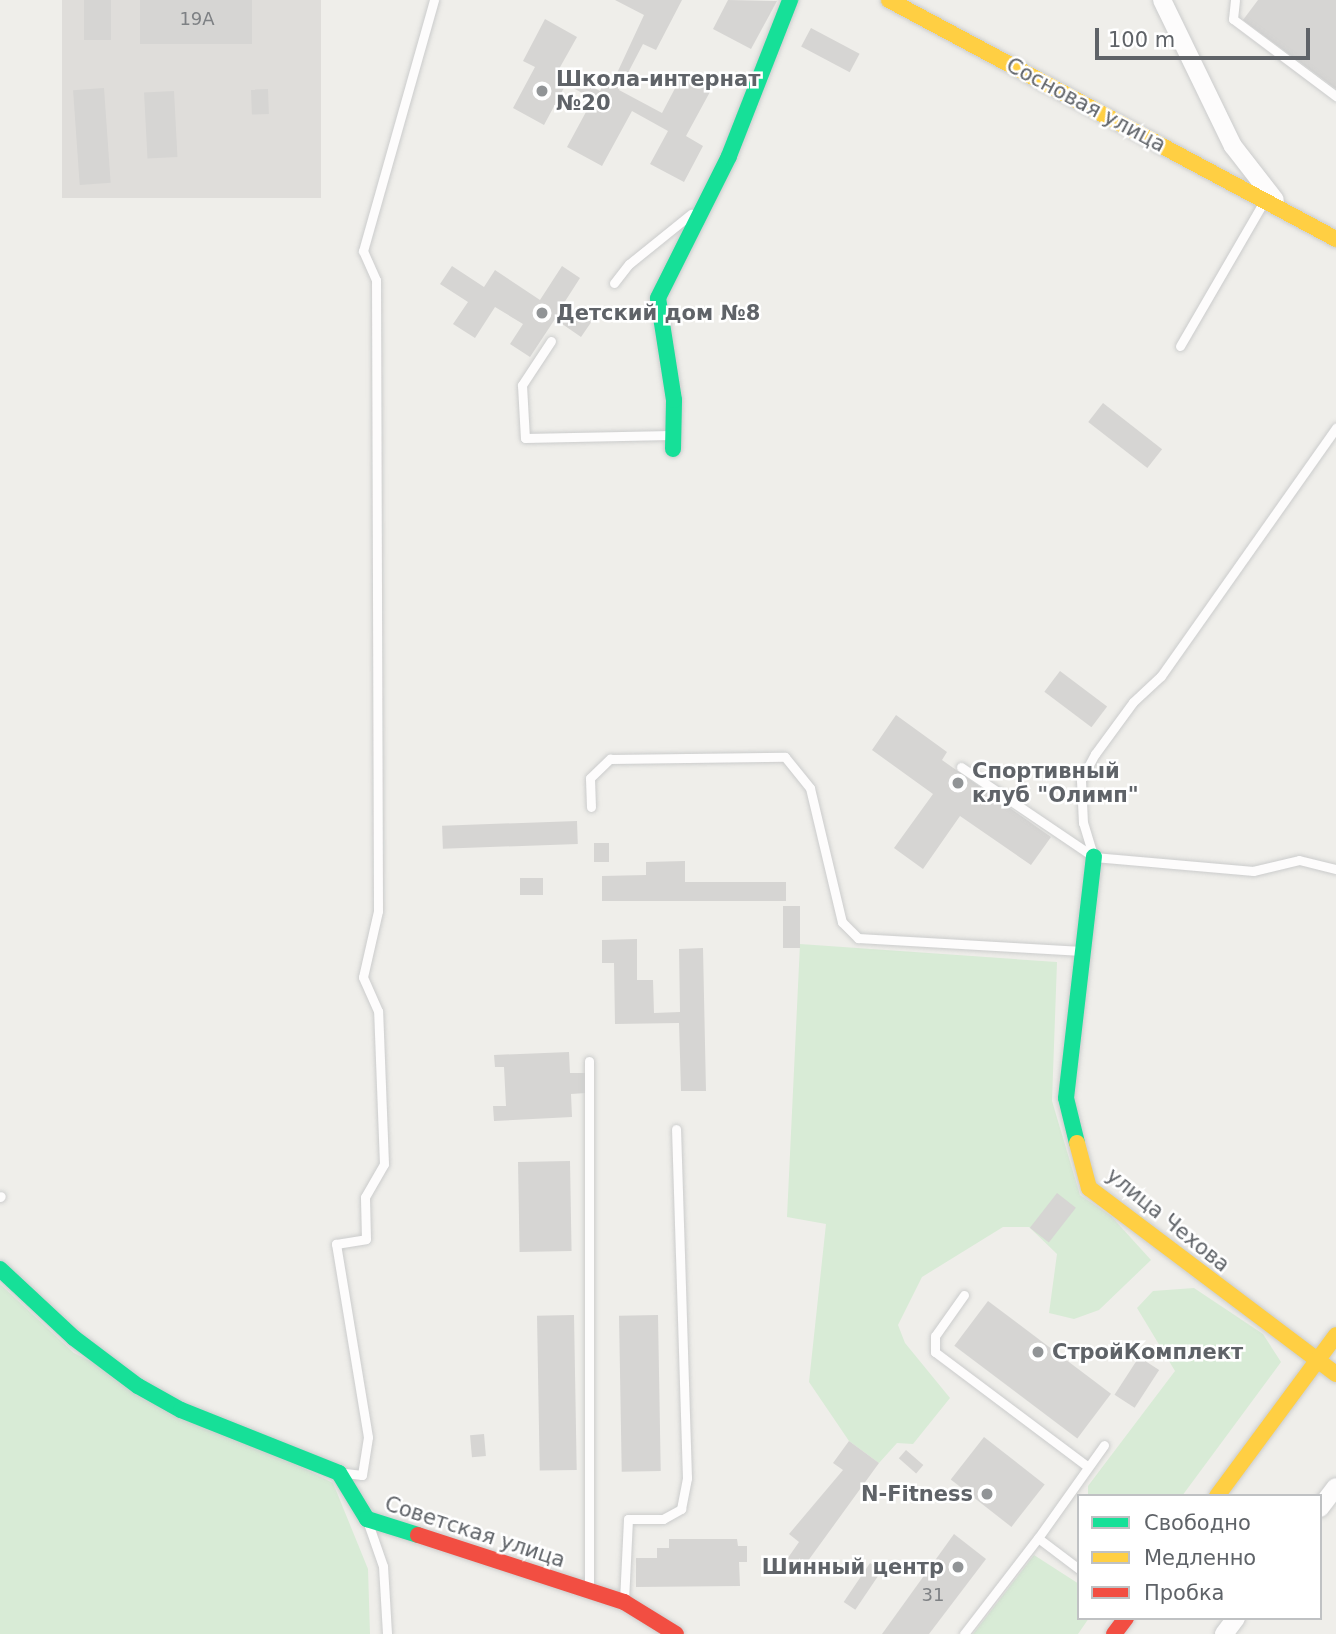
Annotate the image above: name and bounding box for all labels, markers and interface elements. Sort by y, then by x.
house number: 19А [179,8,215,30]
scale bar [1098,14,1313,58]
text: 100 m [1108,28,1175,52]
street label: Сосновая улица [1002,52,1170,158]
place label: Школа-интернат №20 [556,66,760,116]
marker: Школа-интернат №20 [534,83,550,99]
place label: Детский дом №8 [556,300,760,326]
marker: Детский дом №8 [534,305,550,321]
place label: Спортивный клуб "Олимп" [972,758,1139,808]
marker: Спортивный клуб "Олимп" [950,775,966,791]
street label: улица Чехова [1101,1163,1235,1277]
place label: СтройКомплект [1052,1339,1243,1365]
marker: СтройКомплект [1030,1344,1046,1360]
place label: N-Fitness [861,1481,973,1507]
marker: N-Fitness [979,1486,995,1502]
street label: Советская улица [382,1491,568,1573]
legend [1077,1494,1322,1620]
text: Свободно [1144,1511,1251,1535]
text: Медленно [1144,1546,1256,1570]
place label: Шинный центр [762,1554,944,1580]
marker: Шинный центр [950,1559,966,1575]
text: Пробка [1144,1581,1224,1605]
house number: 31 [922,1584,944,1606]

